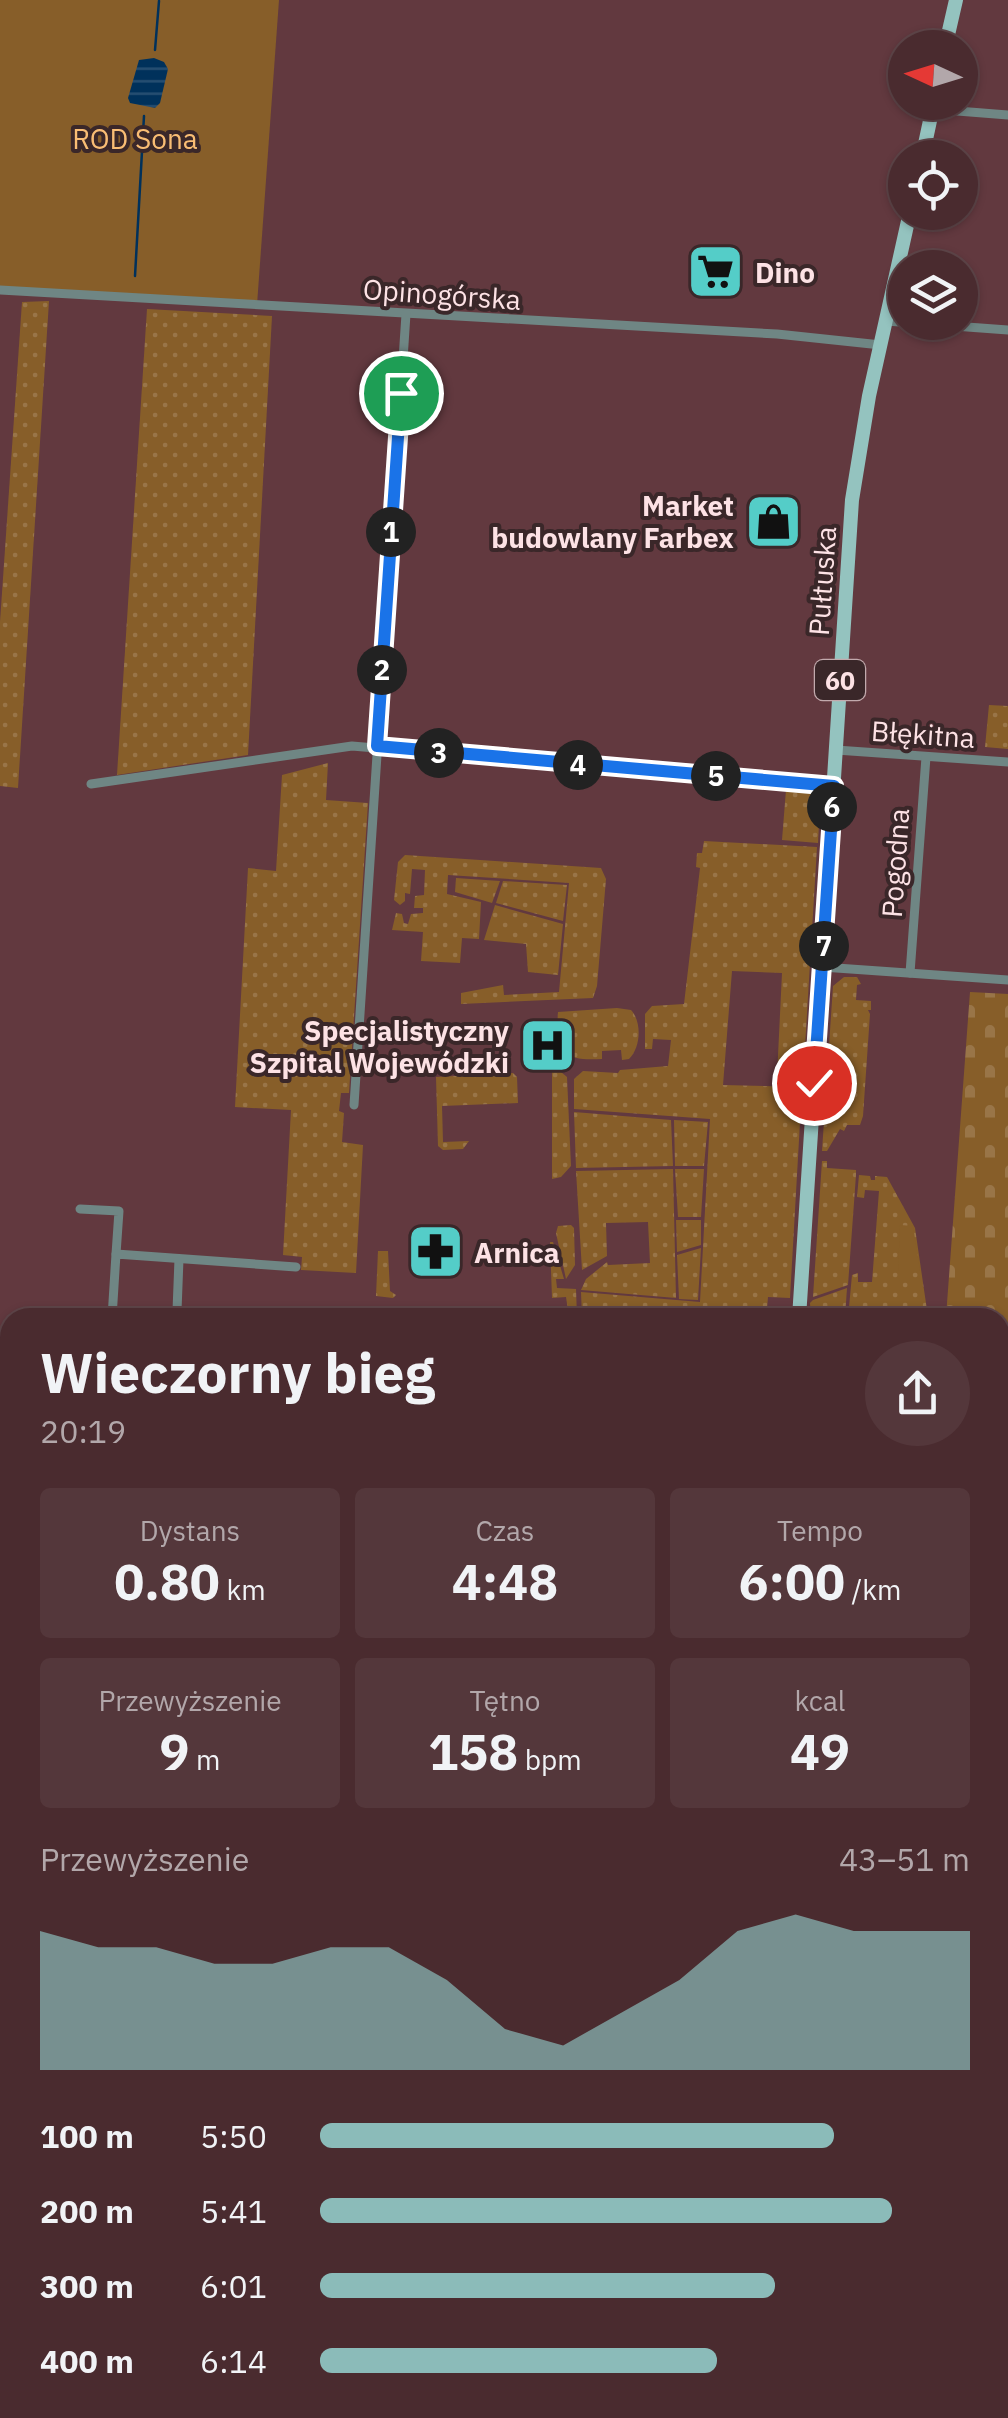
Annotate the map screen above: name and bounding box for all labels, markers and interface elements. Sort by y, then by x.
north arrow [888,30,978,120]
map controls [888,30,978,340]
park label: ROD Sona [72,120,198,157]
button: locate [888,140,978,230]
supermarket icon: Dino [686,242,746,302]
button: layers [888,250,978,340]
place label: Dino [755,254,815,291]
street label: Opinogórska [362,270,522,318]
pin [359,351,444,436]
icon: arrive [374,366,429,421]
place label: Market budowlany Farbex [491,487,734,556]
shop icon: Market budowlany Farbex [743,491,803,551]
pin: 1 [366,507,416,557]
text: 1 [383,513,399,550]
street label: Pułtuska [800,525,844,637]
pin: 2 [357,645,407,695]
text: 2 [374,651,390,688]
road number: 60 [815,660,865,700]
street label: Błękitna [870,712,976,756]
pin: 3 [414,728,464,778]
text: 3 [431,734,447,771]
pin: 4 [553,740,603,790]
text: 4 [570,746,586,783]
pin: 5 [691,751,741,801]
text: 5 [708,757,724,794]
pin: 6 [807,782,857,832]
text: 6 [824,788,840,825]
street label: Pogodna [873,807,917,919]
pin: 7 [799,921,849,971]
text: 7 [816,927,832,964]
place label: Specjalistyczny Szpital Wojewódzki [250,1012,509,1081]
hospital icon: Specjalistyczny Szpital Wojewódzki [518,1016,578,1076]
pin [772,1041,857,1126]
icon: check [787,1056,842,1111]
pharmacy icon: Arnica [405,1222,465,1282]
place label: Arnica [474,1234,560,1271]
text: Wieczorny bieg [40,1337,435,1408]
button: share [865,1341,970,1446]
text: 20:19 [40,1410,126,1452]
text: Dystans [140,1512,240,1549]
text: Czas [476,1512,534,1549]
text: Tempo [777,1512,863,1549]
text: 0.80 [114,1549,220,1614]
text: 4:48 [452,1549,558,1614]
text: 6:00 [738,1549,845,1614]
text: km [220,1571,266,1608]
text: /km [845,1571,902,1608]
text: Przewyższenie [98,1682,282,1719]
text: Tętno [470,1682,540,1719]
text: kcal [795,1682,845,1719]
text: 9 [159,1719,189,1784]
text: 158 [428,1719,518,1784]
text: 49 [790,1719,850,1784]
text: m [189,1741,221,1778]
text: bpm [518,1741,582,1778]
text: Przewyższenie [40,1838,249,1880]
text: 43–51 m [839,1838,970,1880]
text: 100 m [40,2115,134,2157]
text: 5:50 [200,2115,267,2157]
text: 200 m [40,2190,134,2232]
text: 5:41 [200,2190,267,2232]
text: 300 m [40,2265,134,2307]
text: 6:01 [200,2265,267,2307]
text: 400 m [40,2340,134,2382]
text: 6:14 [200,2340,267,2382]

